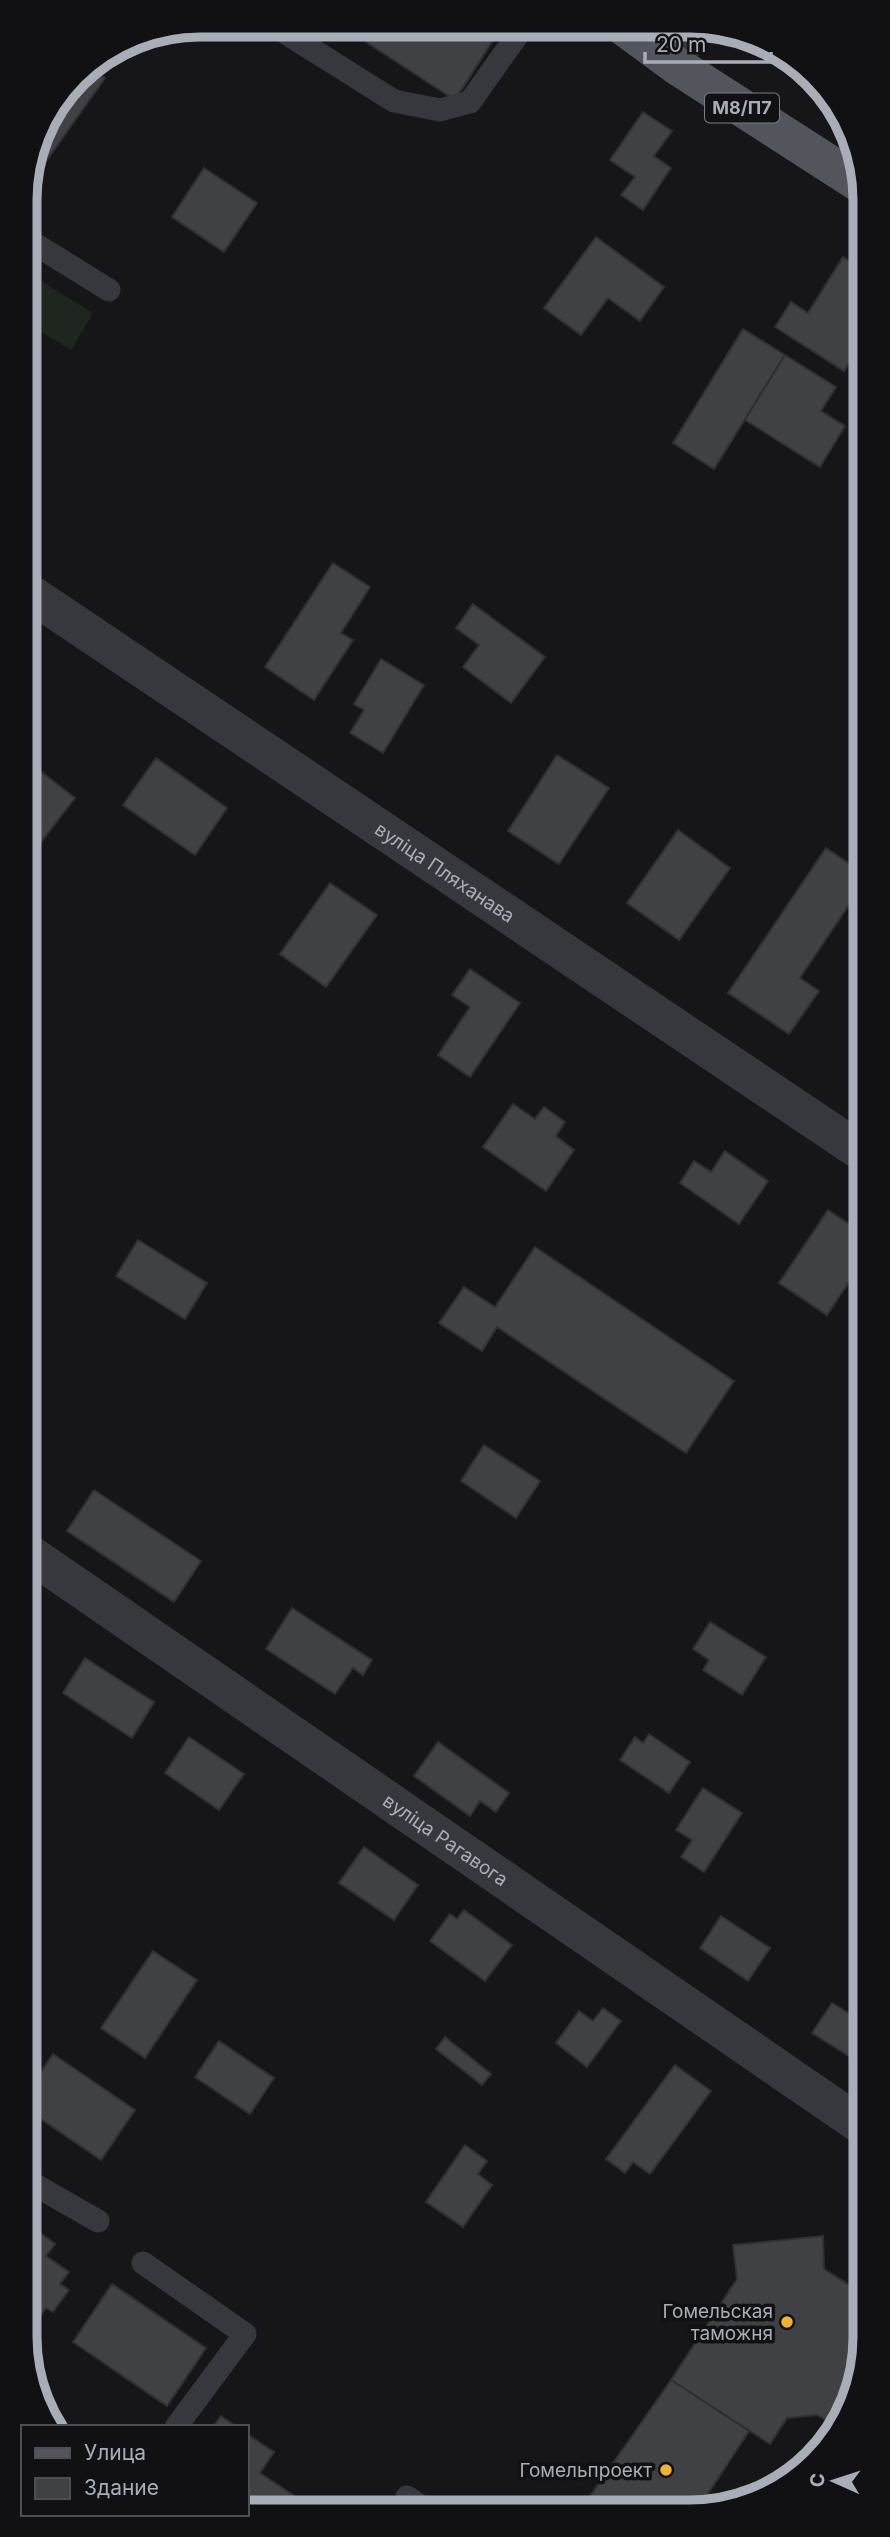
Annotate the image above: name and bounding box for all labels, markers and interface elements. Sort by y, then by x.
scale bar [645,21,771,65]
text: 20 m [656,32,706,57]
road number: М8/П7 [705,94,779,122]
street label: вуліца Пляханава [370,817,519,928]
street label: вуліца Рагавога [379,1789,512,1891]
place label: Гомельская таможня [662,2300,773,2345]
marker: Гомельская таможня [779,2314,795,2330]
legend [21,2425,248,2516]
text: Улица [84,2440,146,2465]
north arrow [799,2446,869,2516]
place label: Гомельпроект [519,2459,652,2482]
marker: Гомельпроект [658,2462,674,2478]
text: С [806,2473,829,2488]
text: Здание [84,2475,159,2500]

